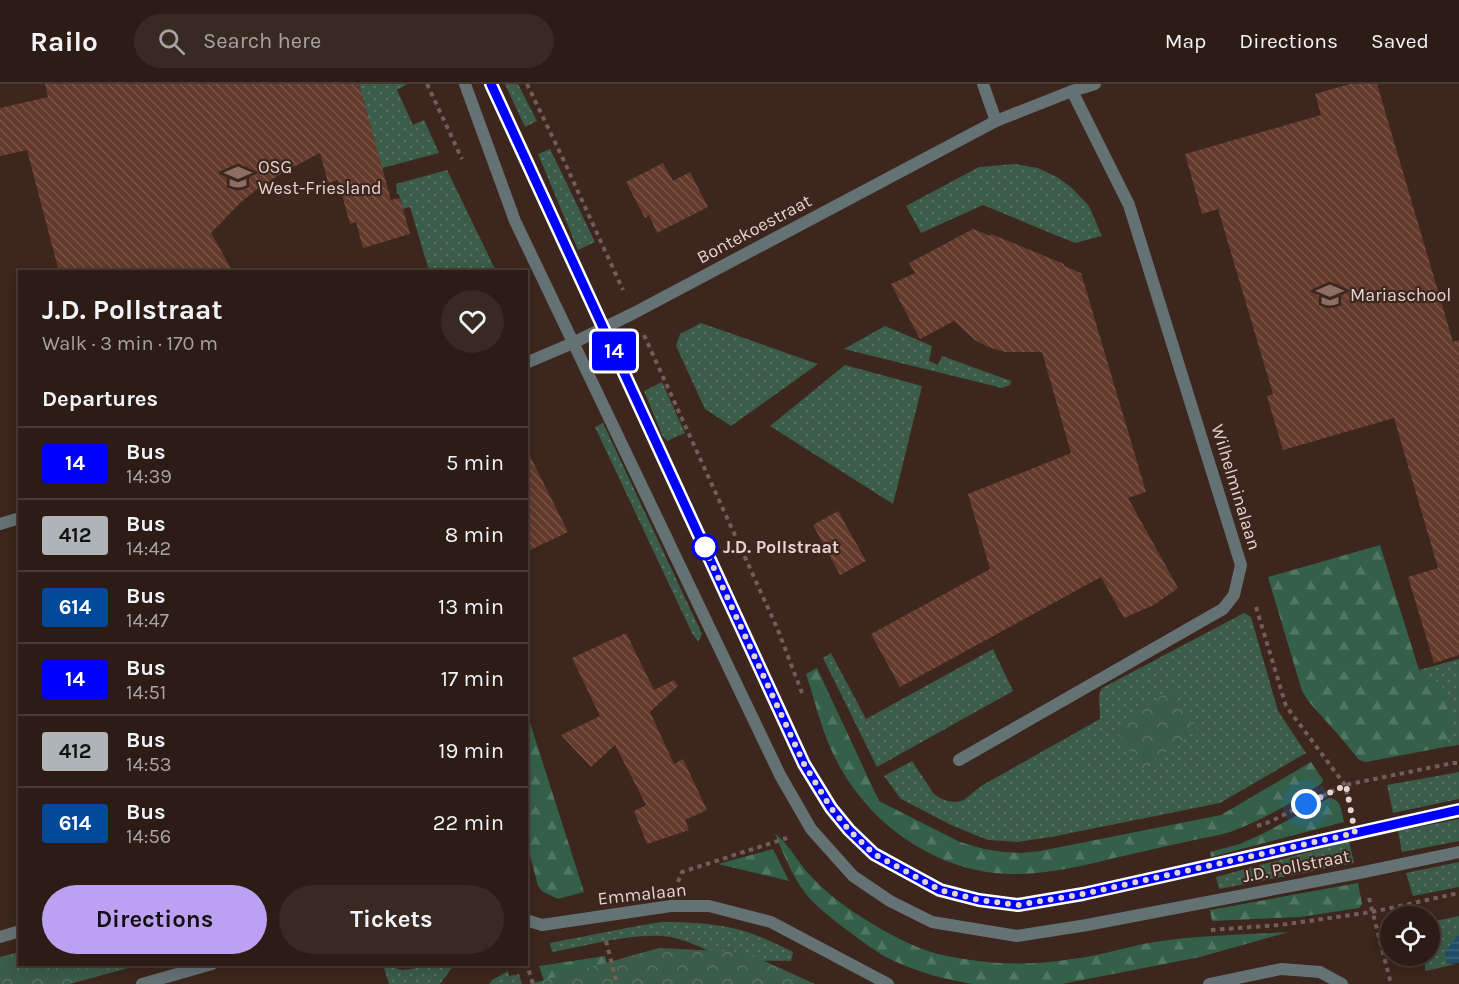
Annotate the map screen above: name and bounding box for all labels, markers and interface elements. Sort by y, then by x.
search box [134,14,554,68]
text: Railo [30,25,98,58]
icon: search [155,25,188,58]
text: Search here [203,28,321,54]
text: Map [1165,29,1206,53]
text: Directions [1239,29,1338,53]
text: Saved [1371,29,1429,53]
place label: OSG West-Friesland [258,156,382,199]
school or university icon: OSG West-Friesland [223,162,253,192]
street label: Bontekoestraat [693,190,815,268]
school or university icon: Mariaschool [1315,280,1345,310]
place label: Mariaschool [1350,284,1451,306]
button: heart [441,290,504,353]
text: J.D. Pollstraat [42,293,223,326]
text: Walk · 3 min · 170 m [42,332,218,355]
line badge: 14 [587,332,641,370]
text: 14 [604,339,624,363]
text: Departures [42,386,158,412]
street label: Wilhelminalaan [1206,421,1266,553]
text: Bus [126,439,166,465]
text: 5 min [446,450,504,476]
text: 14 [65,451,85,475]
text: 14:39 [126,465,172,488]
text: Bus [126,511,166,537]
text: 8 min [445,522,504,548]
text: 412 [59,523,91,547]
marker: J.D. Pollstraat [692,534,718,560]
place label: J.D. Pollstraat [723,536,839,558]
text: 14:42 [126,537,171,560]
text: Bus [126,583,166,609]
text: 13 min [438,594,504,620]
text: 614 [59,595,91,619]
text: 14:47 [126,609,169,632]
text: Bus [126,655,166,681]
text: 17 min [441,666,504,692]
text: 14 [65,667,85,691]
text: 14:51 [126,681,166,704]
text: Bus [126,727,166,753]
text: 19 min [438,738,504,764]
text: 412 [59,739,91,763]
text: 14:53 [126,753,172,776]
your location [1291,789,1321,819]
text: Bus [126,799,166,825]
text: 22 min [433,810,504,836]
text: 614 [59,811,91,835]
text: 14:56 [126,825,171,848]
street label: J.D. Pollstraat [1240,845,1352,887]
street label: Emmalaan [596,878,688,910]
button: Directions [42,885,267,954]
button: Tickets [279,885,504,954]
map controls [1380,906,1440,966]
button: locate [1380,906,1440,966]

